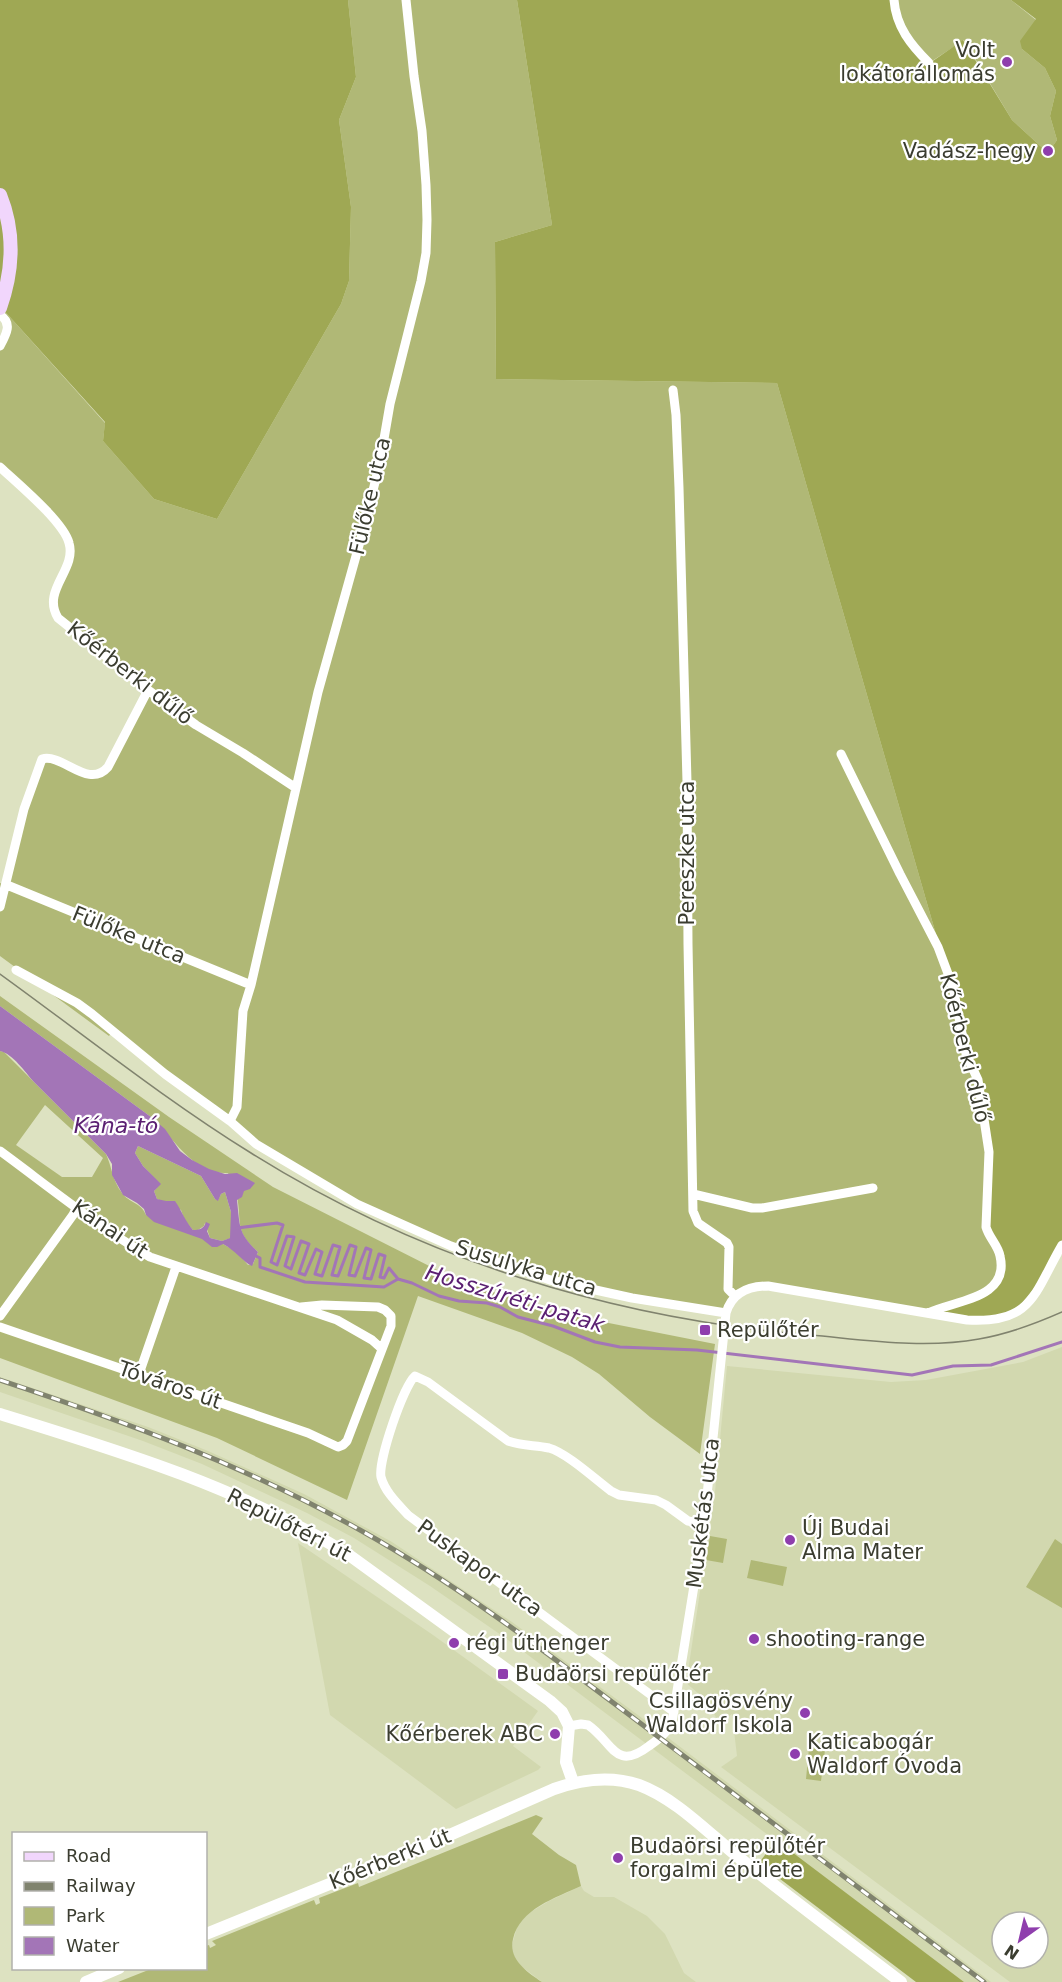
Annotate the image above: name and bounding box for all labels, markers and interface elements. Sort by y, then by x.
place label: Volt lokátorállomás [840,38,995,86]
marker: Volt lokátorállomás [1000,55,1014,69]
place label: Vadász-hegy [903,139,1036,163]
marker: Vadász-hegy [1041,144,1055,158]
street label: Fülőke utca [345,435,395,557]
street label: Kőérberki dűlő [62,616,198,730]
street label: Pereszke utca [675,781,699,925]
street label: Fülőke utca [69,901,189,969]
street label: Kőérberki dűlő [935,971,995,1125]
water label: Kána-tó [74,1113,158,1138]
street label: Kánai út [67,1195,153,1263]
street label: Susulyka utca [452,1235,600,1301]
water label: Hosszúréti-patak [422,1259,609,1338]
place label: Repülőtér [717,1318,819,1342]
marker: Repülőtér [698,1323,712,1337]
street label: Tóváros út [114,1356,225,1414]
street label: Muskétás utca [682,1436,724,1590]
street label: Repülőtéri út [223,1483,355,1567]
street label: Puskapor utca [413,1515,547,1621]
place label: Új Budai Alma Mater [802,1515,923,1564]
marker: Új Budai Alma Mater [783,1533,797,1547]
place label: shooting-range [766,1627,925,1651]
place label: régi úthenger [466,1631,609,1655]
marker: shooting-range [747,1632,761,1646]
marker: régi úthenger [447,1636,461,1650]
place label: Budaörsi repülőtér [515,1662,710,1686]
marker: Budaörsi repülőtér [496,1667,510,1681]
place label: Csillagösvény Waldorf Iskola [646,1689,793,1737]
marker: Csillagösvény Waldorf Iskola [798,1706,812,1720]
place label: Kőérberek ABC [386,1722,543,1746]
marker: Kőérberek ABC [548,1727,562,1741]
place label: Katicabogár Waldorf Óvoda [807,1730,962,1778]
marker: Katicabogár Waldorf Óvoda [788,1747,802,1761]
street label: Kőérberki út [326,1824,454,1894]
legend [12,1832,207,1970]
place label: Budaörsi repülőtér forgalmi épülete [630,1834,825,1882]
text: Road [66,1845,111,1866]
marker: Budaörsi repülőtér forgalmi épülete [611,1851,625,1865]
text: Railway [66,1875,136,1896]
text: Park [66,1905,105,1926]
north arrow [990,1910,1050,1970]
text: Water [66,1935,120,1956]
text: N [1001,1940,1023,1964]

